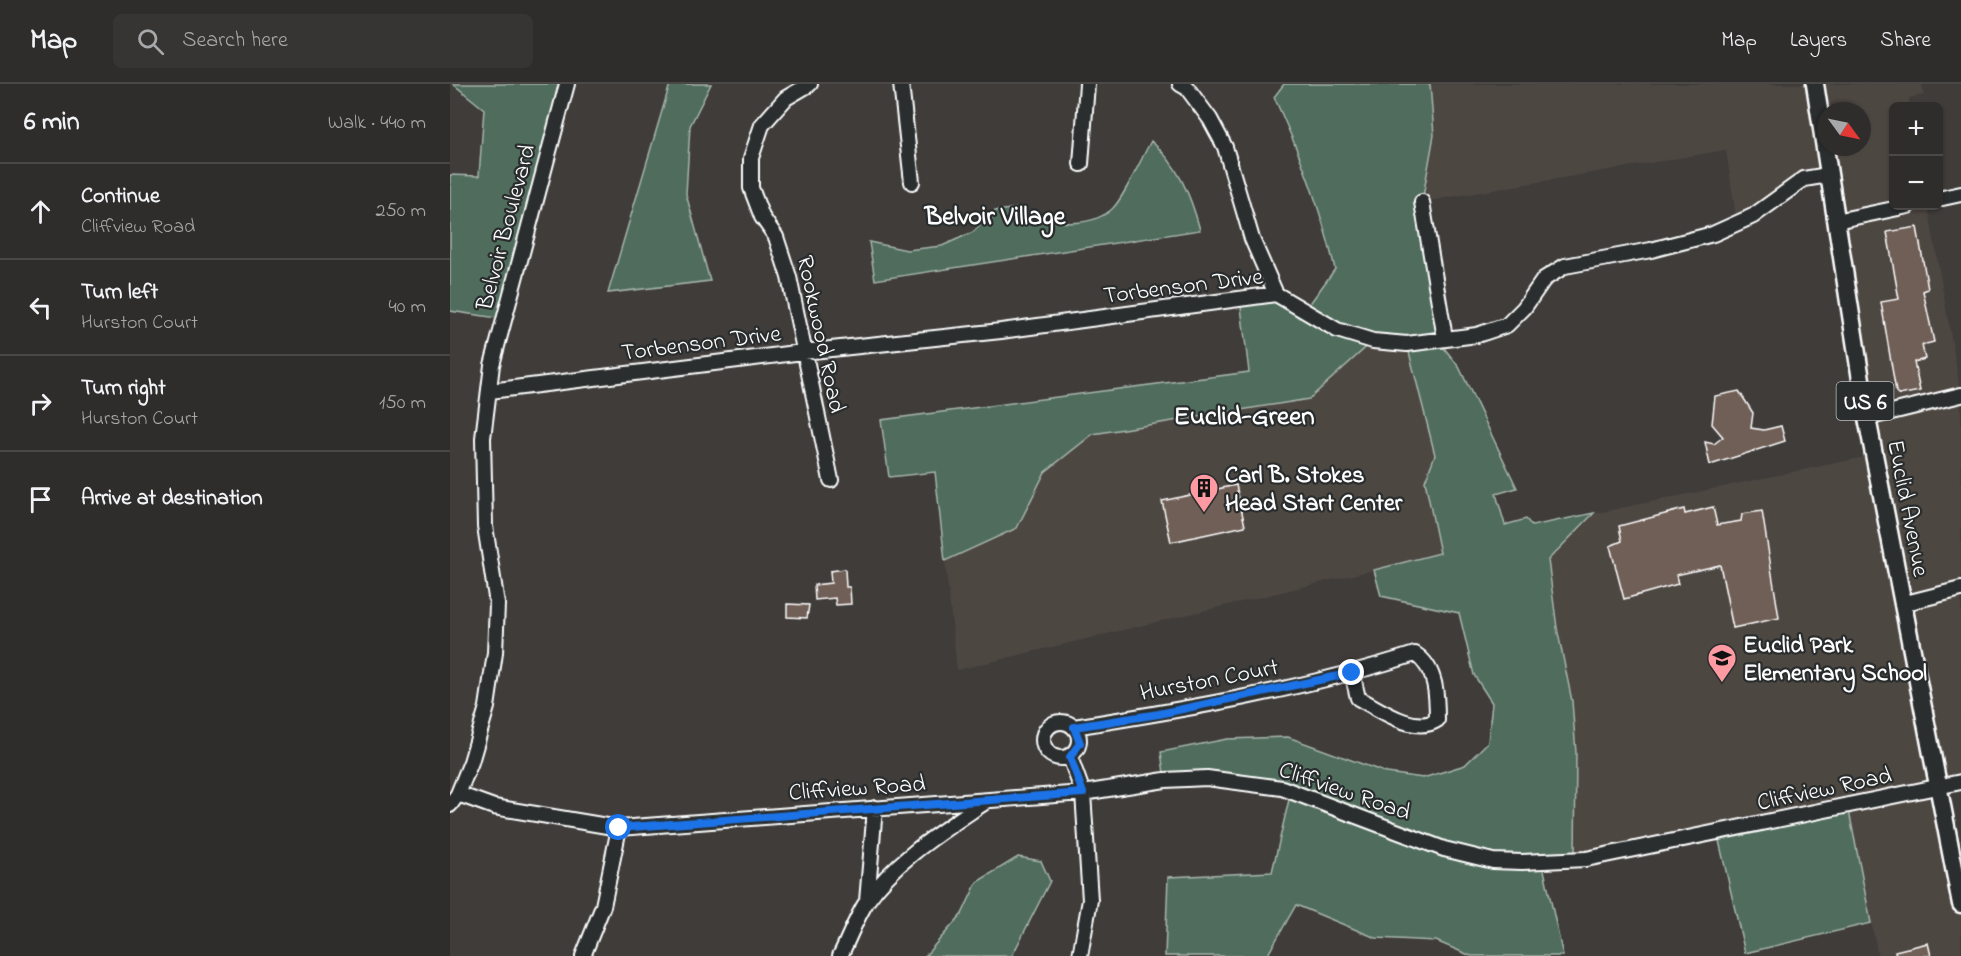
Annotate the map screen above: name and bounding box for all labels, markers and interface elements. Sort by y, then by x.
search box [113,14,533,68]
text: Map [30,21,77,62]
icon: search [134,25,167,58]
text: Search here [182,25,288,57]
text: Map [1721,26,1757,56]
text: Layers [1790,26,1847,56]
text: Share [1880,26,1931,56]
north arrow [1817,102,1871,156]
map controls [1889,102,1943,210]
button: + [1889,102,1943,156]
text: 6 min [24,104,80,142]
text: Walk · 440 m [328,109,426,138]
street label: Belvoir Boulevard [468,140,547,316]
button: − [1889,156,1943,210]
text: Continue [81,181,160,213]
icon: ahead [24,195,57,228]
text: 250 m [375,197,426,226]
district label: Belvoir Village [924,199,1067,238]
text: Cliffview Road [81,213,195,242]
street label: Rookwood Road [786,253,853,417]
street label: Torbenson Drive [1101,260,1265,315]
text: Turn left [81,277,158,309]
icon: left [24,291,57,324]
text: 40 m [389,293,426,322]
text: Hurston Court [81,309,198,338]
street label: Torbenson Drive [619,317,783,372]
text: Turn right [81,373,166,405]
road number: US 6 [1836,382,1894,420]
icon: right [24,387,57,420]
text: 150 m [379,389,426,418]
district label: Euclid-Green [1173,398,1315,437]
text: Hurston Court [81,405,198,434]
street label: Euclid Avenue [1876,437,1937,580]
place label: Carl B. Stokes Head Start Center [1225,459,1403,522]
building icon: Carl B. Stokes Head Start Center [1188,472,1220,514]
icon: arrive [24,483,57,516]
text: Arrive at destination [81,483,263,515]
place label: Euclid Park Elementary School [1743,629,1927,693]
school or university icon: Euclid Park Elementary School [1706,642,1738,684]
street label: Hurston Court [1137,651,1282,712]
route end [1338,659,1364,685]
street label: Cliffview Road [1274,754,1415,831]
street label: Cliffview Road [1754,759,1896,822]
street label: Cliffview Road [788,767,927,812]
route start [605,814,631,840]

